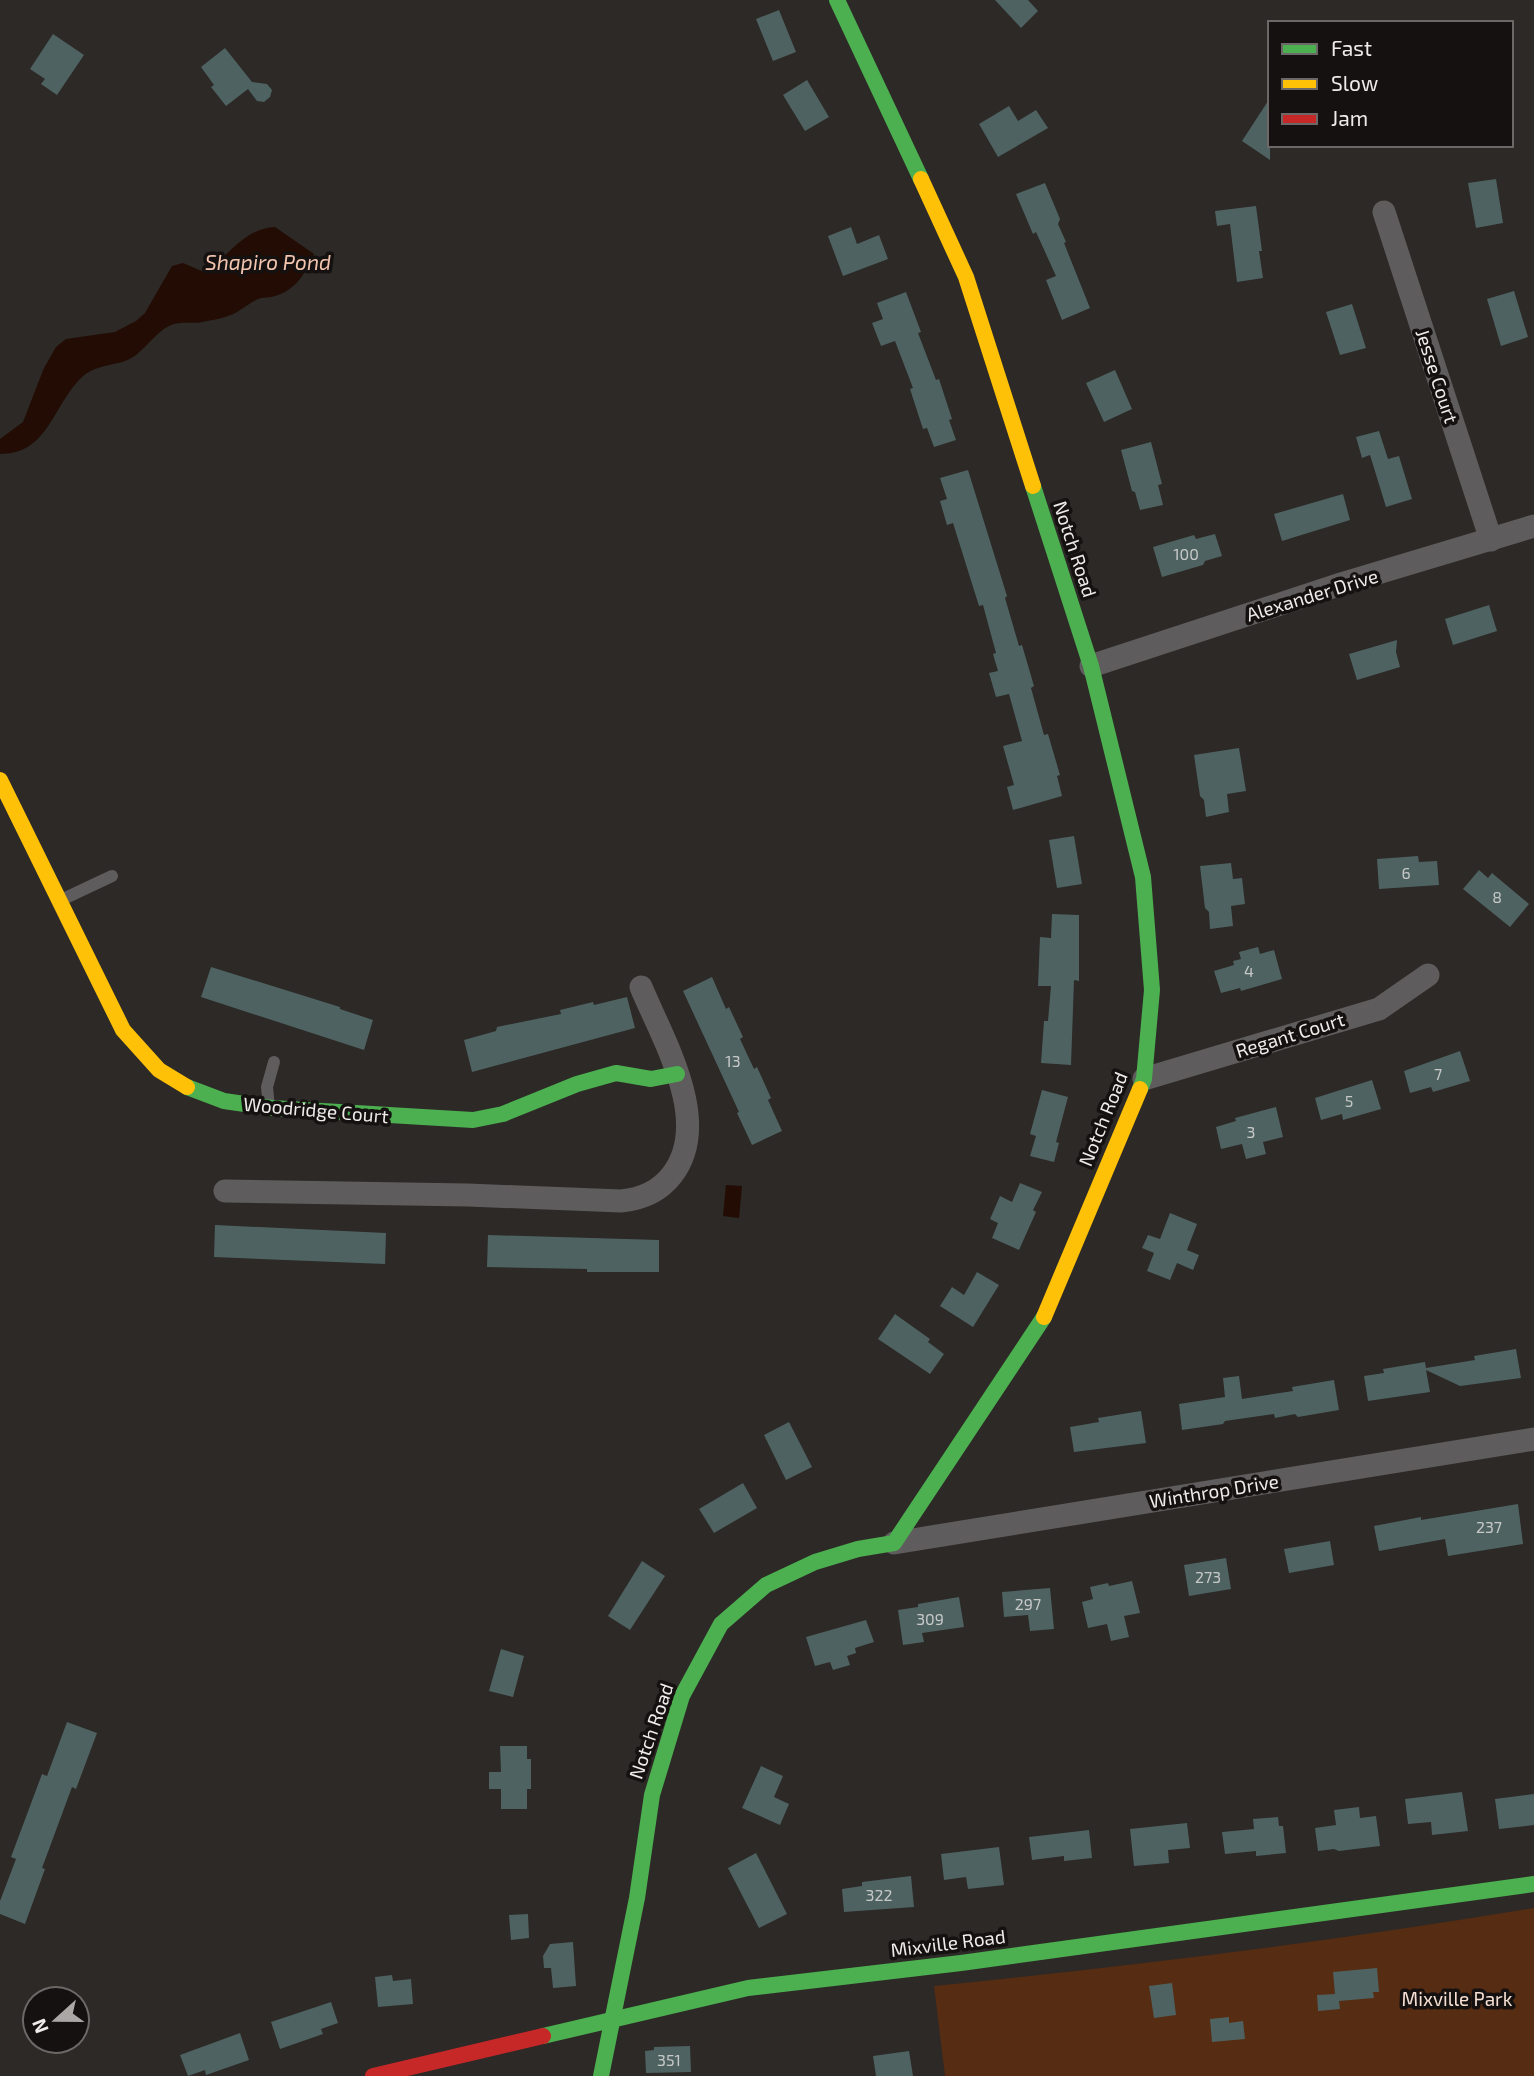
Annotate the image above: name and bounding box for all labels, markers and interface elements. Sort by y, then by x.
legend [1268,21,1513,147]
text: Fast [1331,35,1372,60]
text: Slow [1331,70,1378,95]
text: Jam [1331,105,1368,130]
water label: Shapiro Pond [205,249,331,274]
street label: Jesse Court [1411,326,1464,426]
street label: Notch Road [1049,498,1102,600]
house number: 100 [1173,544,1199,563]
street label: Alexander Drive [1243,564,1381,626]
house number: 6 [1401,863,1411,882]
house number: 8 [1492,887,1502,906]
house number: 4 [1244,961,1254,980]
street label: Regant Court [1233,1007,1347,1062]
house number: 13 [725,1051,741,1070]
house number: 7 [1434,1064,1442,1083]
street label: Notch Road [1073,1068,1132,1169]
house number: 5 [1345,1091,1353,1110]
street label: Woodridge Court [242,1092,390,1127]
house number: 3 [1247,1122,1255,1141]
street label: Winthrop Drive [1148,1469,1280,1512]
house number: 237 [1476,1517,1502,1536]
house number: 273 [1195,1567,1221,1586]
house number: 297 [1015,1594,1041,1613]
house number: 309 [916,1609,944,1628]
street label: Notch Road [623,1680,678,1782]
house number: 322 [866,1885,892,1904]
street label: Mixville Road [889,1924,1007,1961]
north arrow [21,1985,91,2055]
park label: Mixville Park [1402,1987,1513,2010]
text: N [26,2016,53,2037]
house number: 351 [657,2050,681,2069]

